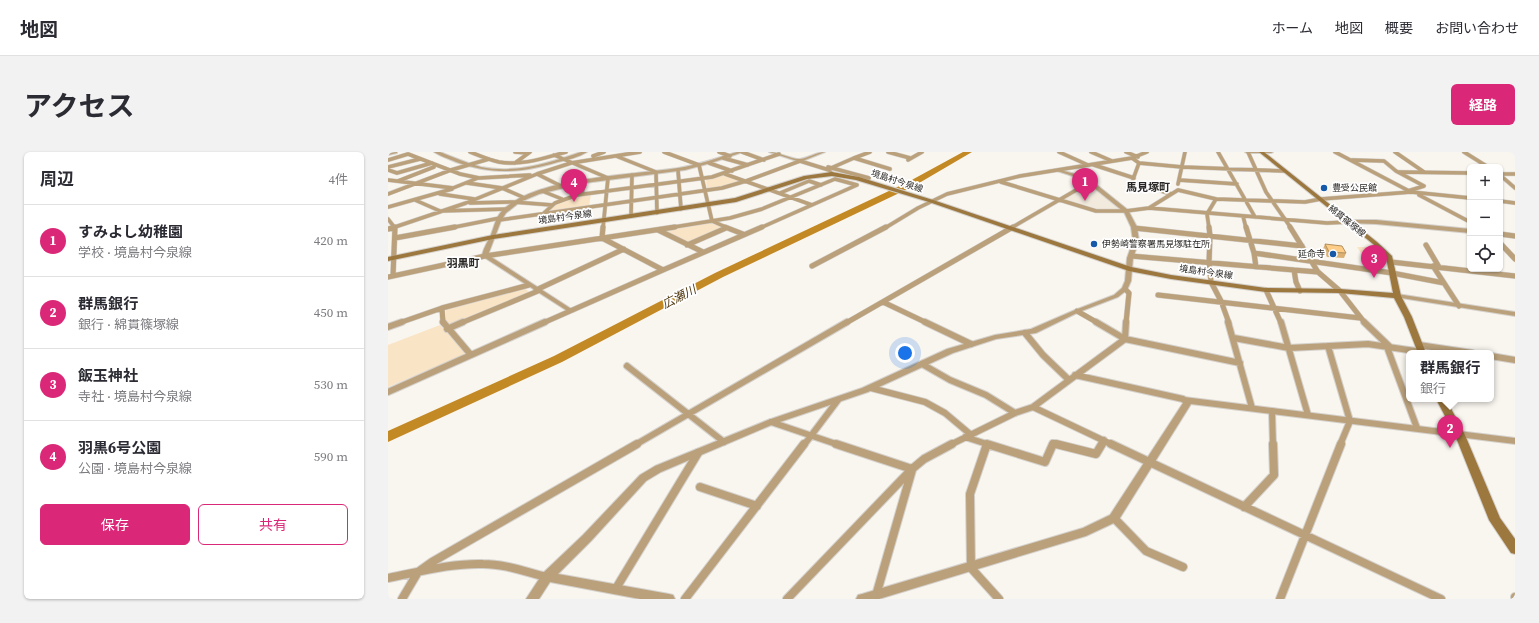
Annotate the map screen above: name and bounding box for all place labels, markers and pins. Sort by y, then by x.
pin: 1 [1072,168,1098,201]
pin: 4 [561,169,587,202]
place label: 豊受公民館 [1332,182,1377,194]
marker: 豊受公民館 [1319,183,1329,193]
place label: 伊勢崎警察署馬見塚駐在所 [1101,238,1210,250]
marker: 伊勢崎警察署馬見塚駐在所 [1089,239,1099,249]
pin: 3 [1361,245,1387,278]
place label: 延命寺 [1298,248,1325,260]
marker: 延命寺 [1328,249,1338,259]
pin: 2 [1437,415,1463,448]

